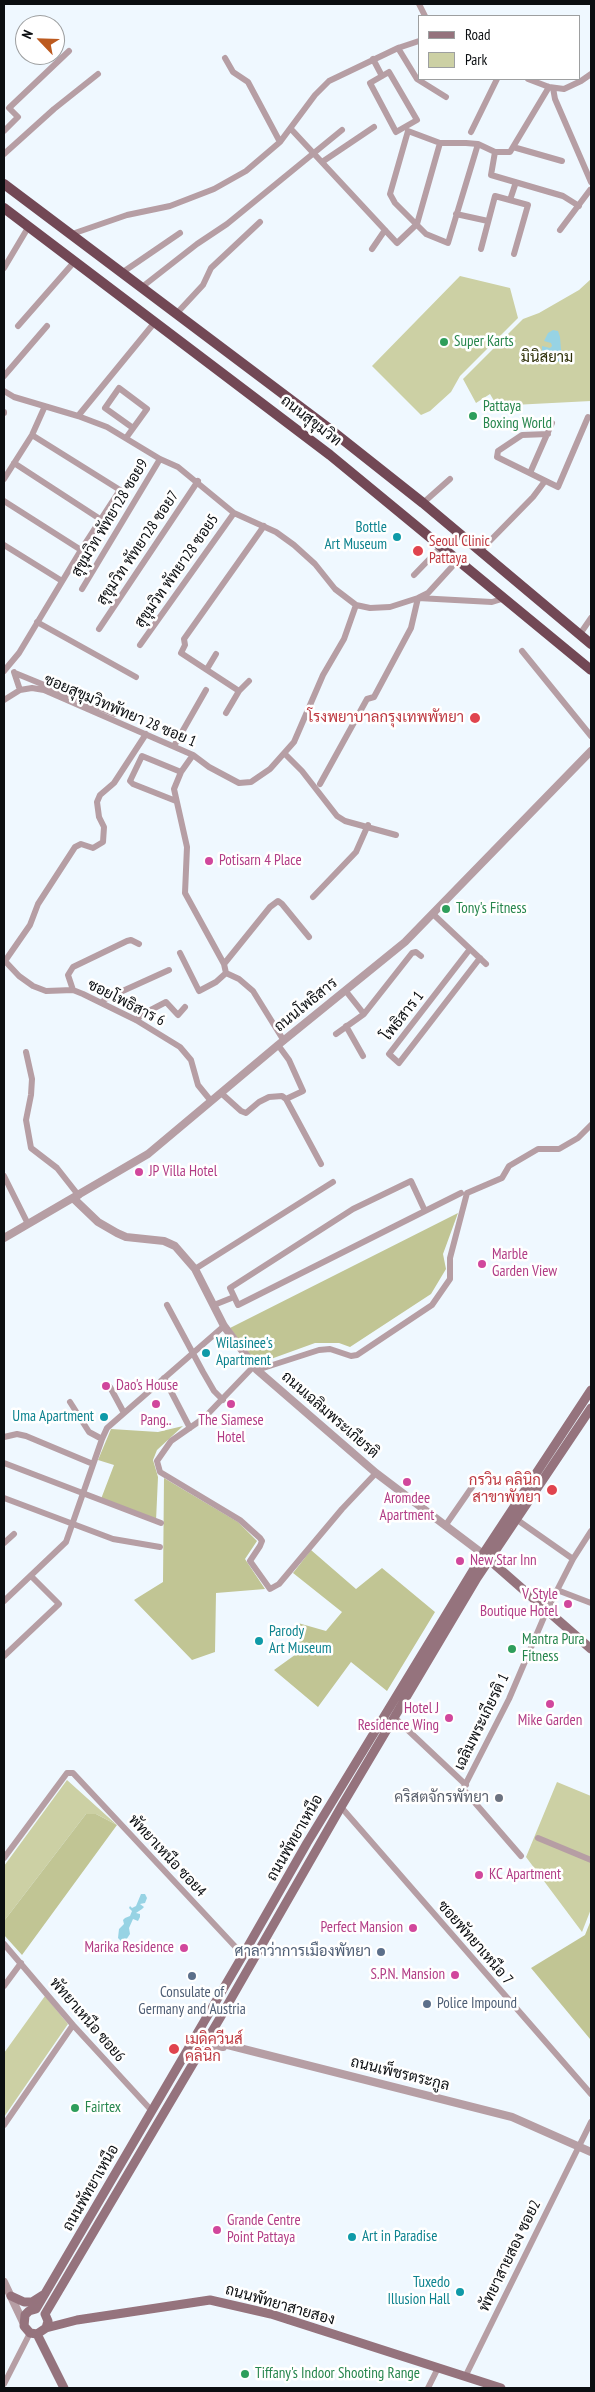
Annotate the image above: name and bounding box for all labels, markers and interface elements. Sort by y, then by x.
north arrow [15,15,65,65]
legend [418,15,580,80]
text: Road [465,25,491,44]
text: N [17,27,37,41]
text: Park [465,50,487,69]
place label: Super Karts [454,333,514,351]
marker: Super Karts [438,336,450,348]
park label: มินิสยาม [521,349,573,367]
street label: ถนนสุขุมวิท [277,392,345,450]
place label: Pattaya Boxing World [483,398,552,433]
marker: Pattaya Boxing World [467,410,479,422]
street label: สุขุมวิท พัทยา28 ซอย9 [68,456,152,580]
street label: สุขุมวิท พัทยา28 ซอย7 [93,487,183,609]
street label: สุขุมวิท พัทยา28 ซอย5 [131,511,223,631]
place label: Bottle Art Museum [325,519,387,554]
marker: Bottle Art Museum [391,531,403,543]
place label: Seoul Clinic Pattaya [429,533,490,568]
marker: Seoul Clinic Pattaya [411,544,425,558]
street label: ซอยสุขุมวิทพัทยา 28 ซอย 1 [41,671,199,751]
place label: โรงพยาบาลกรุงเทพพัทยา [307,709,464,727]
marker: โรงพยาบาลกรุงเทพพัทยา [468,711,482,725]
place label: Potisarn 4 Place [219,852,302,870]
marker: Potisarn 4 Place [203,855,215,867]
place label: Tony's Fitness [456,900,527,918]
marker: Tony's Fitness [440,903,452,915]
street label: ถนนโพธิสาร [271,974,341,1036]
street label: ซอยโพธิสาร 6 [84,976,168,1030]
street label: โพธิสาร 1 [378,988,428,1044]
place label: JP Villa Hotel [149,1163,217,1181]
marker: JP Villa Hotel [133,1166,145,1178]
place label: Marble Garden View [492,1246,557,1281]
marker: Marble Garden View [476,1258,488,1270]
place label: Wilasinee's Apartment [216,1335,273,1370]
marker: Wilasinee's Apartment [200,1347,212,1359]
street label: ถนนเฉลิมพระเกียรติ [278,1368,382,1462]
place label: Dao's House [116,1377,178,1395]
marker: Dao's House [100,1380,112,1392]
marker: Pang.. [150,1398,162,1410]
marker: The Siamese Hotel [225,1398,237,1410]
place label: Uma Apartment [12,1408,94,1426]
marker: Uma Apartment [98,1411,110,1423]
place label: Pang.. [141,1412,171,1430]
place label: The Siamese Hotel [198,1412,264,1447]
place label: กรวิน คลินิก สาขาพัทยา [469,1472,541,1507]
marker: Aromdee Apartment [401,1476,413,1488]
marker: กรวิน คลินิก สาขาพัทยา [545,1483,559,1497]
place label: Aromdee Apartment [380,1490,434,1525]
place label: New Star Inn [470,1552,537,1570]
marker: New Star Inn [454,1555,466,1567]
place label: V Style Boutique Hotel [480,1586,558,1621]
marker: V Style Boutique Hotel [562,1598,574,1610]
place label: Parody Art Museum [269,1623,331,1658]
place label: Mantra Pura Fitness [522,1631,585,1666]
marker: Parody Art Museum [253,1635,265,1647]
marker: Mantra Pura Fitness [506,1643,518,1655]
street label: เฉลิมพระเกียรติ 1 [451,1671,513,1773]
marker: Mike Garden [544,1698,556,1710]
place label: Hotel J Residence Wing [358,1700,439,1735]
marker: Hotel J Residence Wing [443,1712,455,1724]
place label: Mike Garden [518,1712,582,1730]
place label: คริสตจักรพัทยา [394,1789,489,1807]
street label: ถนนพัทยาเหนือ [263,1792,327,1884]
marker: คริสตจักรพัทยา [493,1792,505,1804]
street label: พัทยาเหนือ ซอย4 [124,1811,210,1901]
place label: KC Apartment [489,1866,561,1884]
marker: KC Apartment [473,1869,485,1881]
street label: ซอยพัทยาเหนือ 7 [434,1897,516,1989]
place label: Perfect Mansion [320,1919,403,1937]
marker: Perfect Mansion [407,1922,419,1934]
place label: Marika Residence [84,1939,174,1957]
marker: Marika Residence [178,1942,190,1954]
place label: ศาลาว่าการเมืองพัทยา [235,1943,371,1961]
marker: ศาลาว่าการเมืองพัทยา [375,1946,387,1958]
place label: S.P.N. Mansion [371,1966,445,1984]
marker: S.P.N. Mansion [449,1969,461,1981]
marker: Consulate of Germany and Austria [186,1970,198,1982]
street label: พัทยาเหนือ ซอย6 [46,1974,128,2066]
place label: Consulate of Germany and Austria [138,1984,246,2019]
place label: Police Impound [437,1995,517,2013]
marker: Police Impound [421,1998,433,2010]
place label: เมดิควีนส์ คลินิก [185,2031,243,2066]
marker: เมดิควีนส์ คลินิก [167,2042,181,2056]
street label: ถนนเพ็ชรตระกูล [349,2053,451,2095]
place label: Fairtex [85,2099,121,2117]
marker: Fairtex [69,2102,81,2114]
street label: ถนนพัทยาเหนือ [59,2142,123,2234]
street label: พัทยาสายสอง ซอย2 [475,2197,545,2315]
place label: Grande Centre Point Pattaya [227,2212,301,2247]
marker: Grande Centre Point Pattaya [211,2224,223,2236]
place label: Art in Paradise [362,2228,437,2246]
marker: Art in Paradise [346,2231,358,2243]
place label: Tuxedo Illusion Hall [387,2274,450,2309]
street label: ถนนพัทยาสายสอง [223,2281,337,2329]
marker: Tuxedo Illusion Hall [454,2286,466,2298]
place label: Tiffany's Indoor Shooting Range [255,2365,420,2383]
marker: Tiffany's Indoor Shooting Range [239,2368,251,2380]

